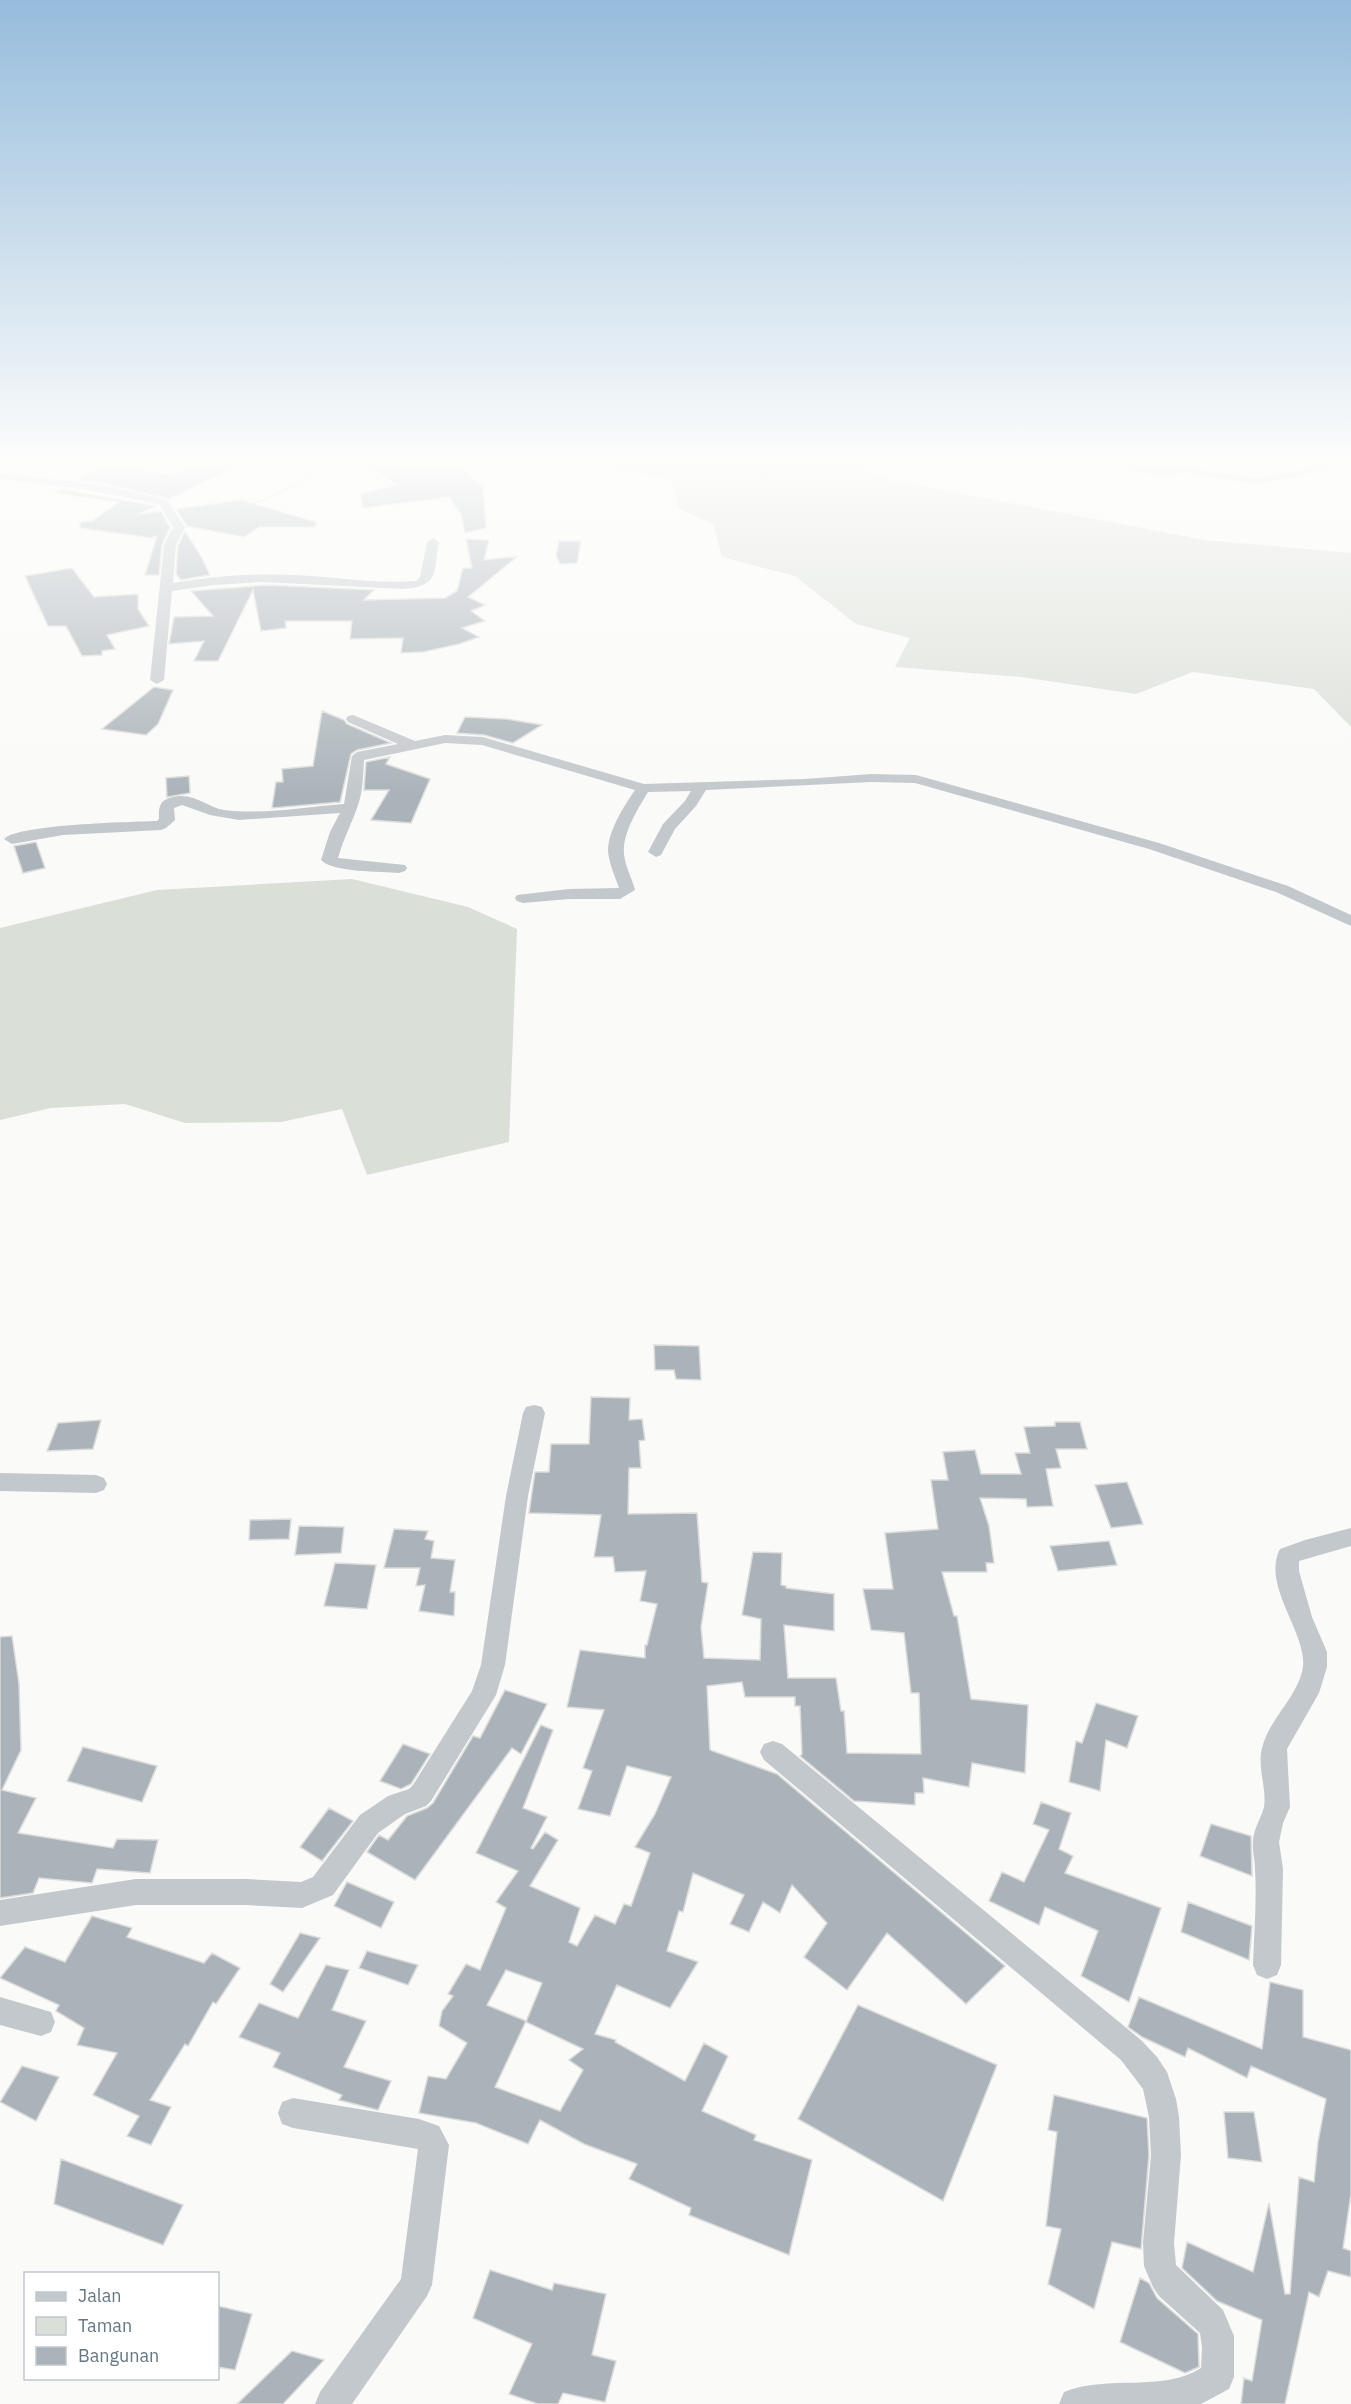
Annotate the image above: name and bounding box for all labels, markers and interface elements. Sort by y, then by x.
legend [24,2272,219,2380]
text: Jalan [78,2284,122,2307]
text: Taman [78,2314,132,2337]
text: Bangunan [78,2344,159,2367]

